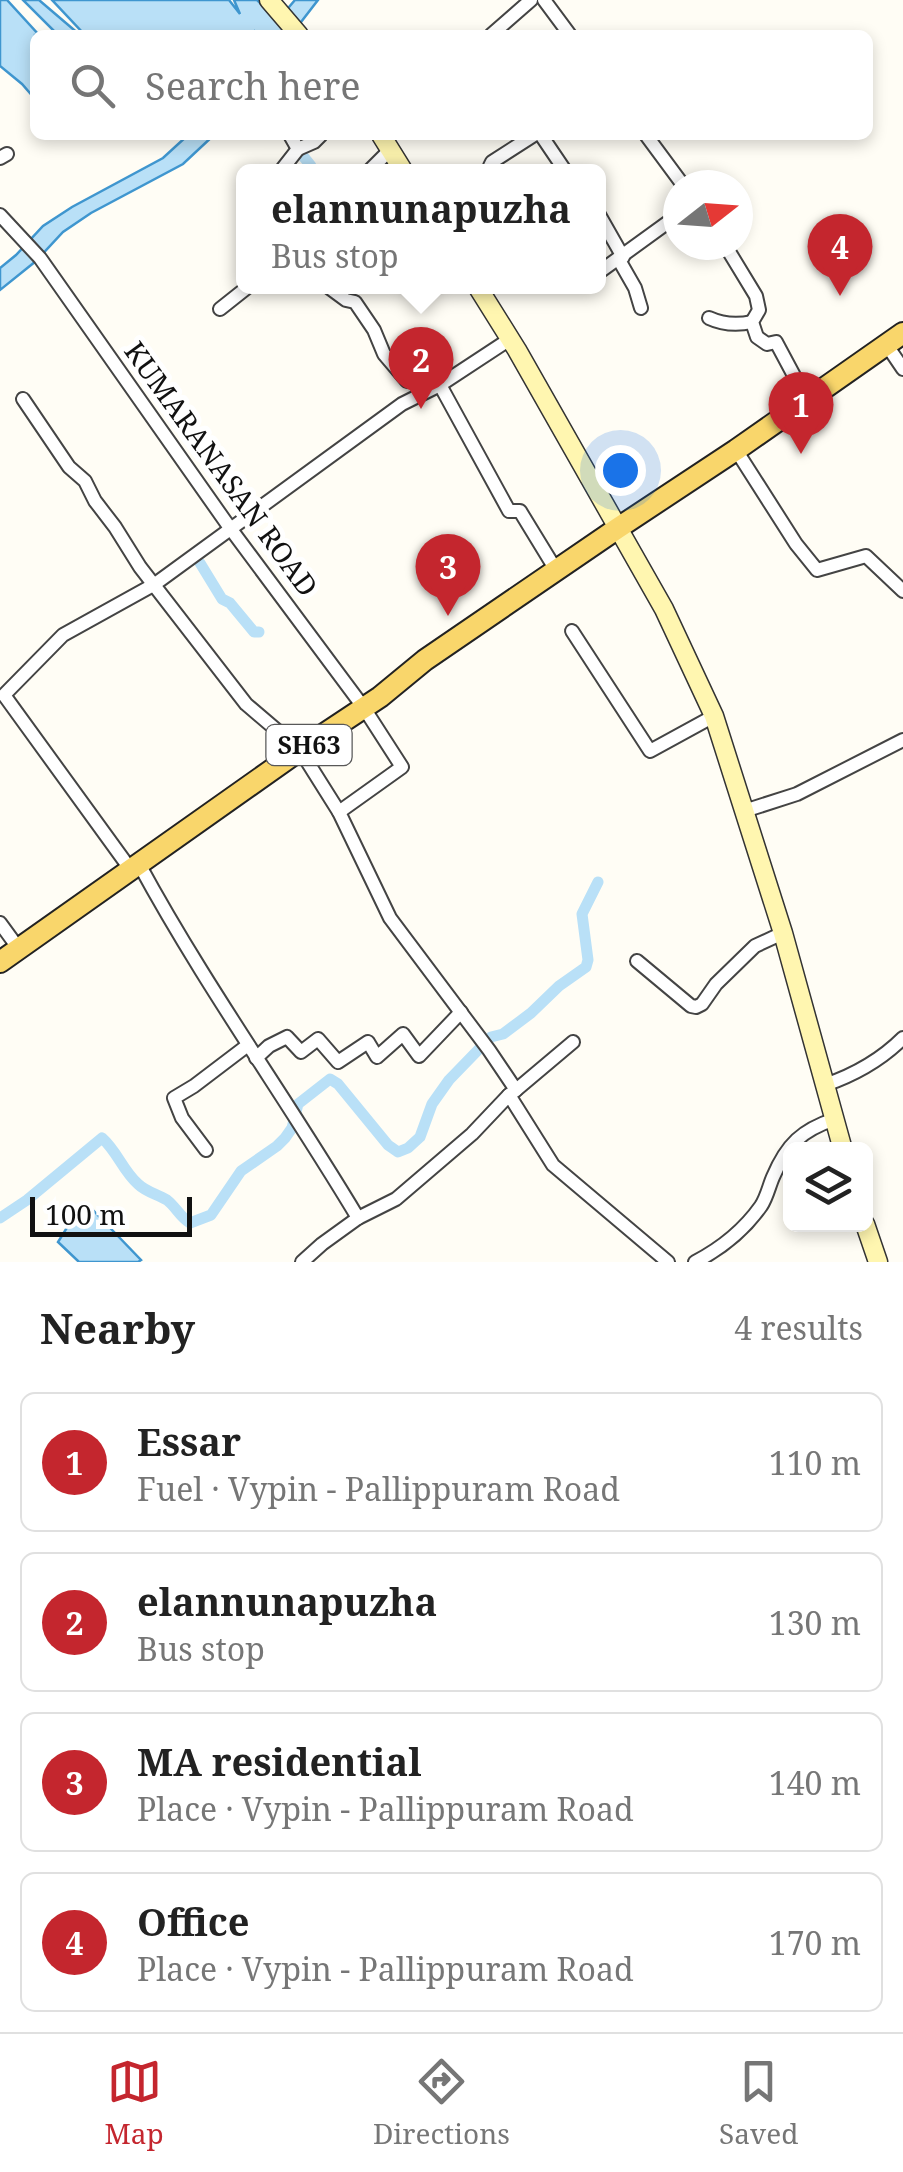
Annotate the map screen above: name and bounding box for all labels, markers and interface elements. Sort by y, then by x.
search box [30,30,873,140]
icon: search [65,58,120,113]
text: Search here [145,59,361,111]
popup [236,164,606,294]
north arrow [663,170,753,260]
text: elannunapuzha [271,182,571,234]
pin: 4 [808,214,872,296]
text: Bus stop [271,234,399,277]
pin: 2 [388,326,454,409]
street label: KUMARANASAN ROAD [116,333,327,603]
pin: 1 [768,372,834,454]
your location [595,445,646,496]
pin: 3 [416,534,480,616]
road number: SH63 [266,725,352,765]
map controls [783,1142,873,1232]
button: layers [783,1142,873,1232]
scale bar [30,1192,192,1236]
text: 100 m [45,1195,126,1233]
text: Nearby [40,1299,195,1356]
text: 4 results [734,1306,863,1349]
text: Essar [137,1415,241,1467]
text: 1 [65,1441,84,1484]
text: 110 m [769,1441,861,1484]
text: Fuel · Vypin - Pallippuram Road [137,1467,620,1510]
text: elannunapuzha [137,1575,437,1627]
text: 2 [65,1601,84,1644]
text: 130 m [769,1601,861,1644]
text: Bus stop [137,1627,265,1670]
text: MA residential [137,1735,422,1787]
text: 3 [65,1761,84,1804]
text: 140 m [769,1761,861,1804]
text: Place · Vypin - Pallippuram Road [137,1787,634,1830]
text: Office [137,1895,249,1947]
text: 4 [65,1921,84,1964]
text: 170 m [769,1921,861,1964]
text: Place · Vypin - Pallippuram Road [137,1947,634,1990]
tab: Map [105,2054,164,2152]
tab: Directions [373,2054,510,2152]
tab: Saved [719,2054,798,2152]

